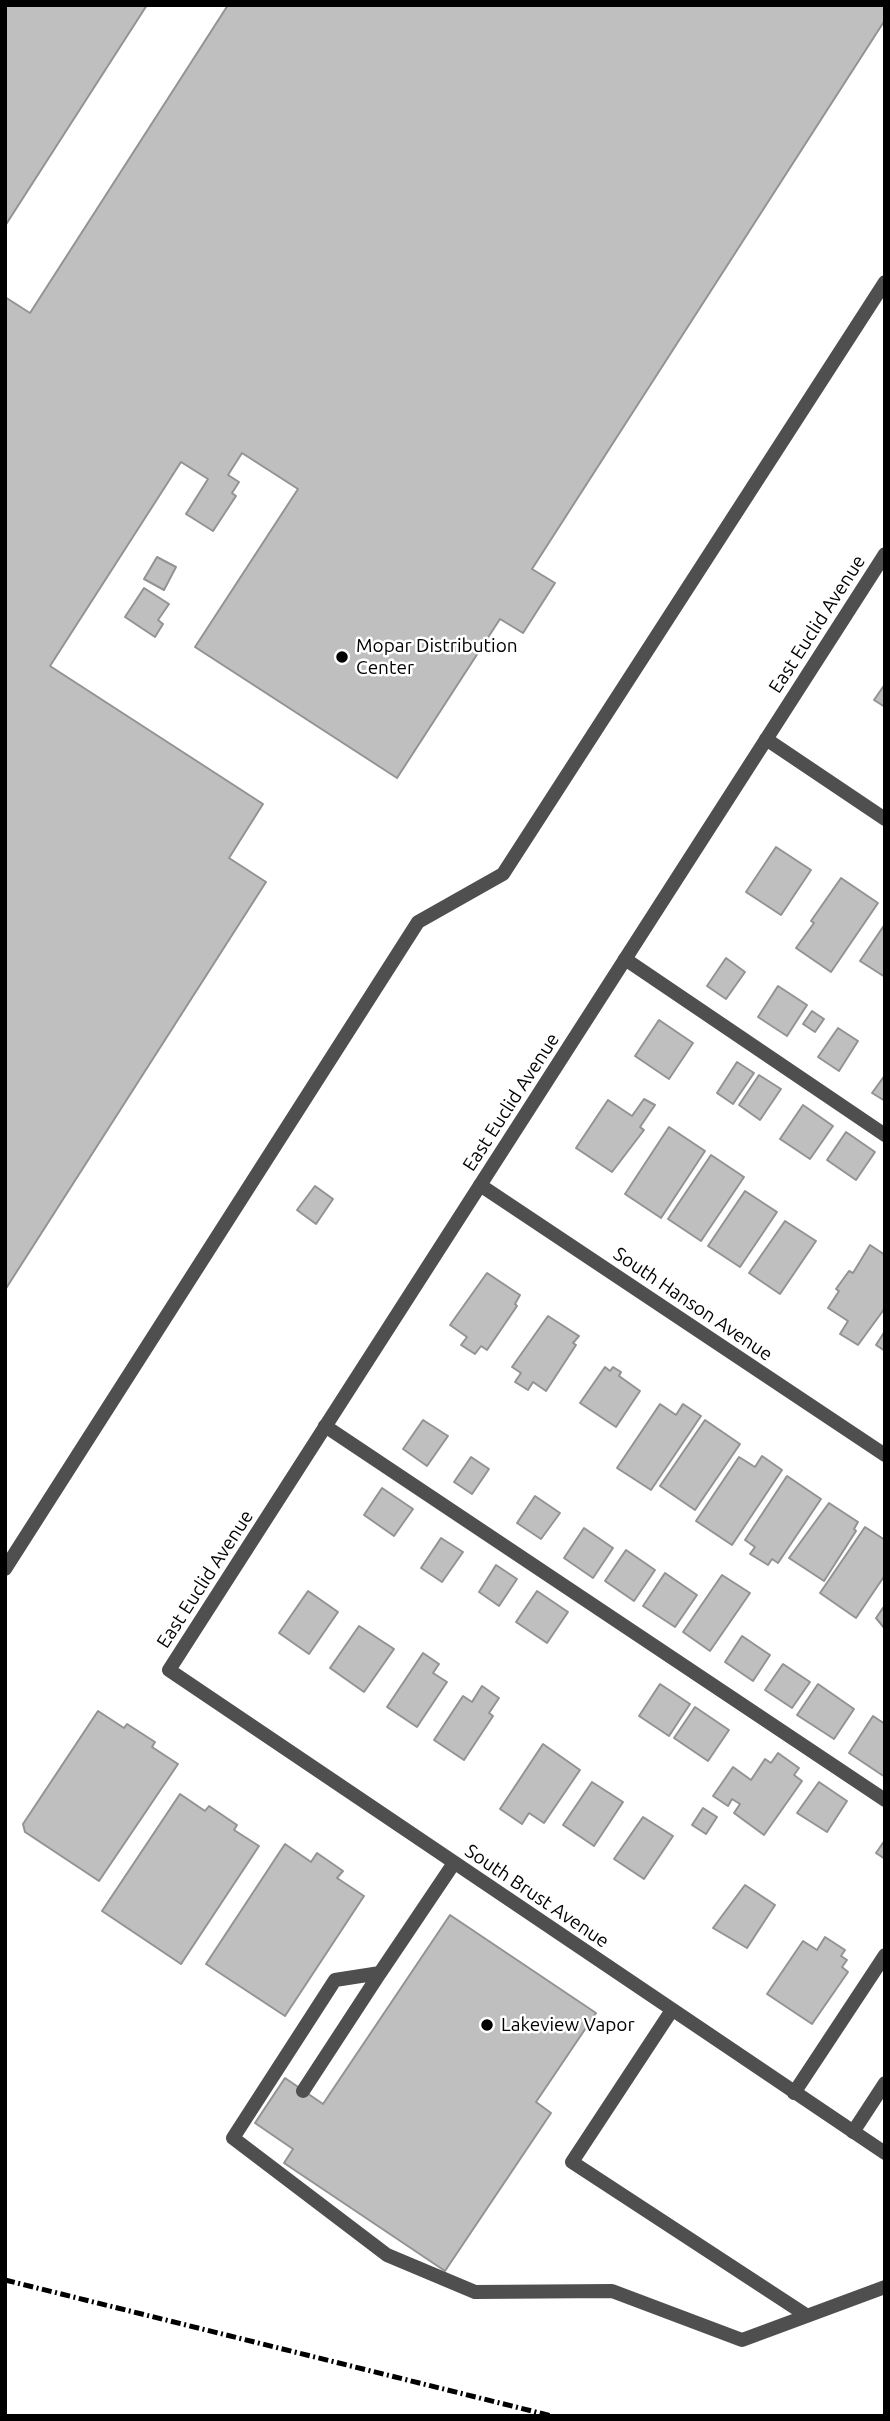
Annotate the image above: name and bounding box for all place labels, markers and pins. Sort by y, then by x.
place label: Mopar Distribution Center [356,635,518,679]
marker: Mopar Distribution Center [334,649,350,665]
place label: Lakeview Vapor [501,2014,635,2036]
marker: Lakeview Vapor [479,2017,495,2033]

